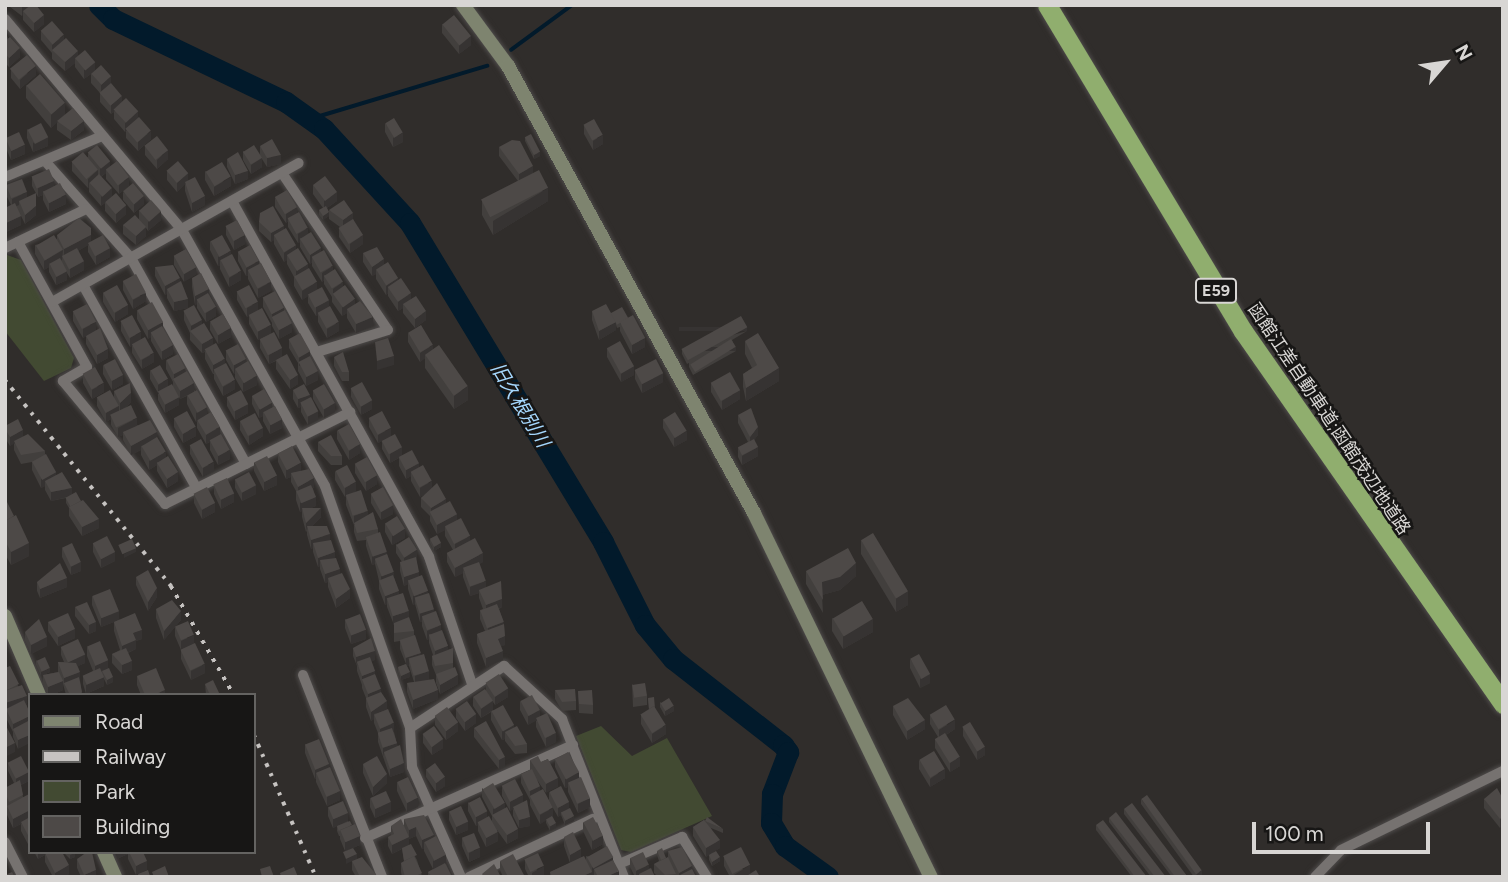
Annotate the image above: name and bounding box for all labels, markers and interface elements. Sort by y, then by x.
north arrow [1410,28,1480,98]
text: N [1450,41,1477,65]
road number: E59 [1195,278,1237,304]
street label: 函館江差自動車道;函館茂辺地道路 [1243,299,1415,539]
water label: 旧久根別川 [486,358,554,452]
legend [28,693,256,854]
text: Road [95,709,143,734]
text: Railway [95,744,166,769]
text: Park [95,779,135,804]
scale bar [1256,808,1434,852]
text: Building [95,814,170,839]
text: 100 m [1265,821,1324,846]

